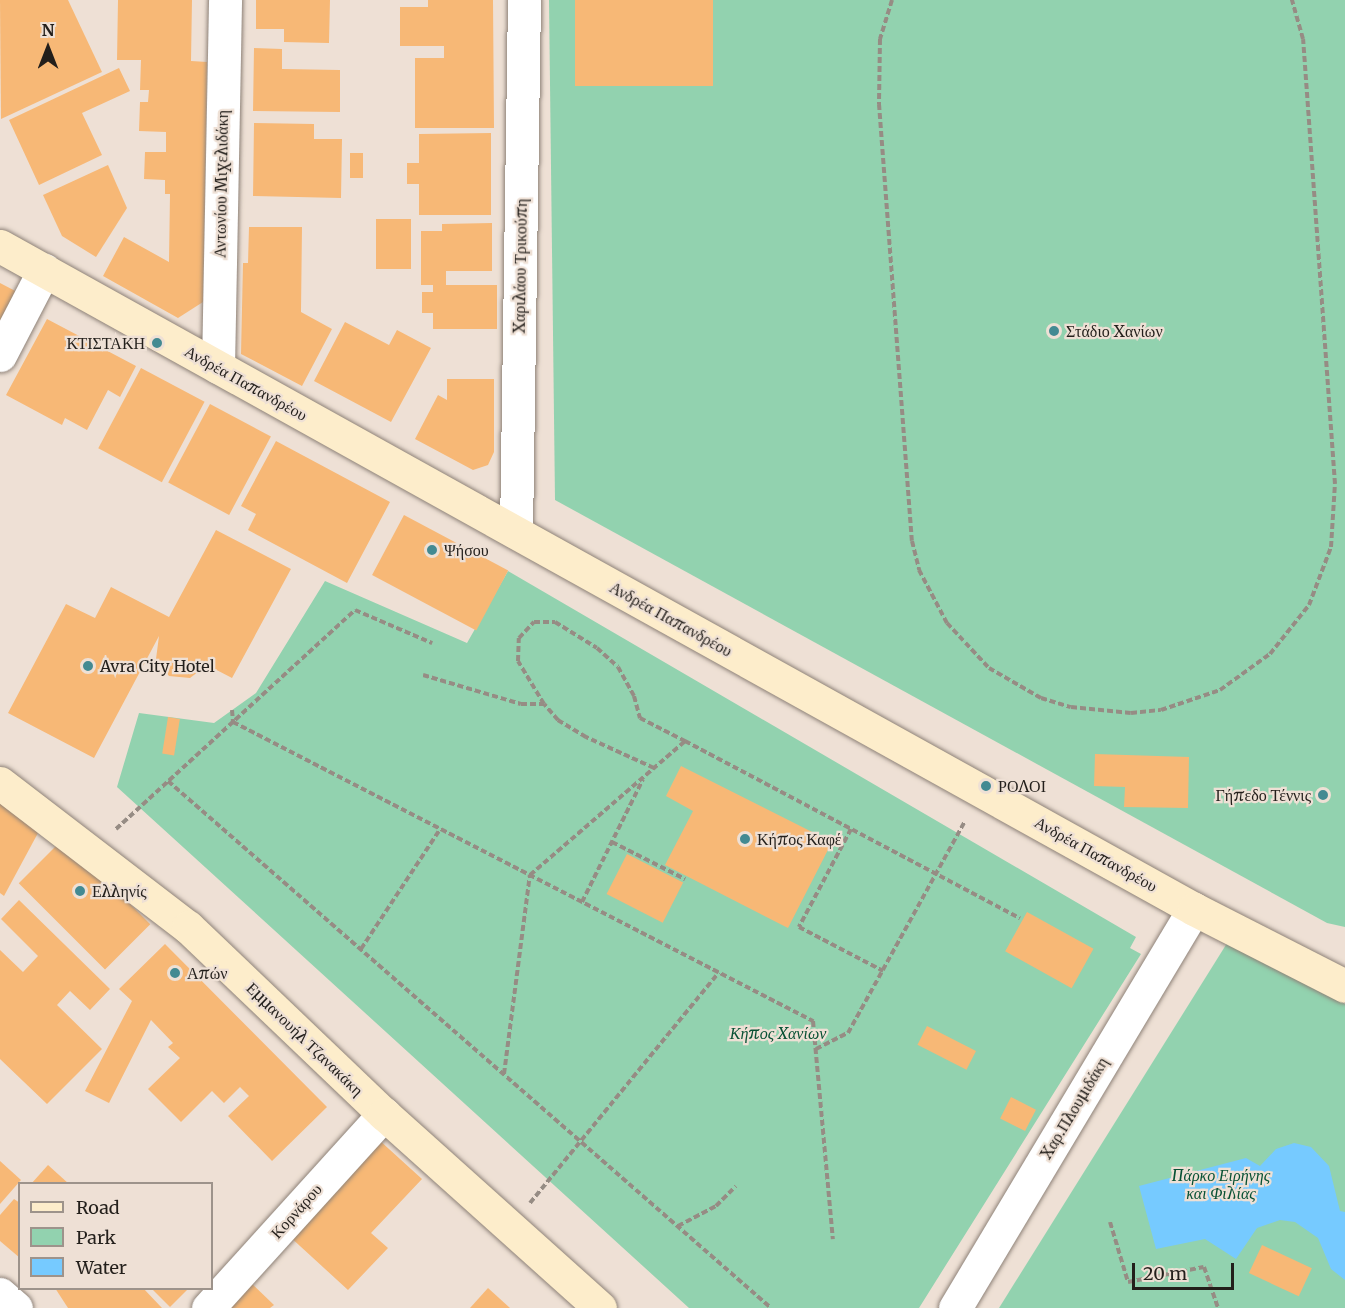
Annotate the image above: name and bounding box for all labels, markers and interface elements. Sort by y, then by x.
north arrow [18,18,78,78]
text: N [42,20,54,40]
street label: Αντωνίου Μιχελιδάκη [210,110,232,258]
street label: Χαριλάου Τρικούπη [509,198,531,334]
place label: Στάδιο Χανίων [1066,321,1163,341]
marker: Στάδιο Χανίων [1047,324,1061,338]
place label: ΚΤΙΣΤΑΚΗ [67,333,145,353]
marker: ΚΤΙΣΤΑΚΗ [150,336,164,350]
street label: Ανδρέα Παπανδρέου [181,341,311,425]
place label: Ψήσου [444,540,489,560]
marker: Ψήσου [425,543,439,557]
street label: Ανδρέα Παπανδρέου [606,577,736,661]
place label: Avra City Hotel [100,656,215,676]
marker: Avra City Hotel [81,659,95,673]
place label: ΡΟΛΟΙ [998,776,1046,796]
marker: ΡΟΛΟΙ [979,779,993,793]
place label: Γήπεδο Τέννις [1216,785,1311,805]
marker: Γήπεδο Τέννις [1316,788,1330,802]
street label: Ανδρέα Παπανδρέου [1031,812,1161,896]
place label: Κήπος Καφέ [757,829,842,849]
marker: Κήπος Καφέ [738,832,752,846]
place label: Ελληνίς [92,881,147,901]
marker: Ελληνίς [73,884,87,898]
place label: Απών [187,963,228,983]
marker: Απών [168,966,182,980]
street label: Εμμανουήλ Τζανακάκη [243,978,367,1100]
park label: Κήπος Χανίων [730,1023,826,1043]
street label: Χαρ.Πλουμιδάκη [1036,1054,1112,1162]
park label: Πάρκο Ειρήνης και Φιλίας [1172,1165,1270,1203]
street label: Κορνάρου [266,1180,326,1242]
legend [18,1182,213,1290]
text: Road [76,1196,120,1219]
text: Park [76,1226,116,1249]
scale bar [1135,1251,1237,1289]
text: Water [76,1256,127,1279]
text: 20 m [1143,1262,1187,1285]

